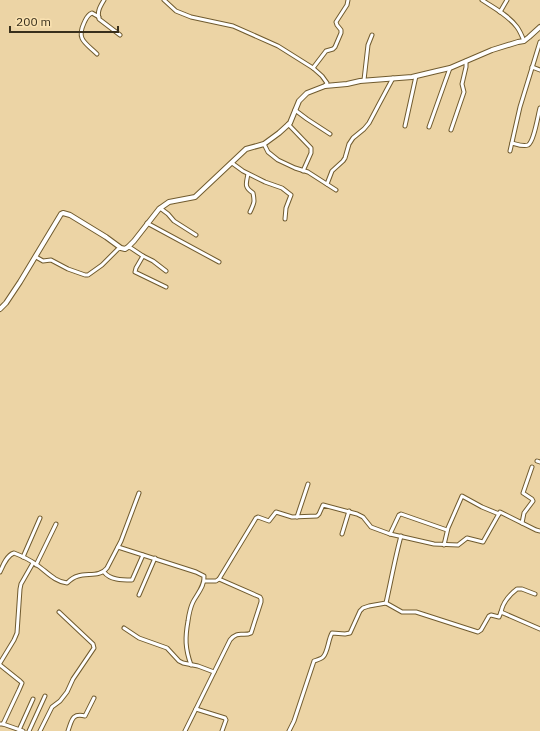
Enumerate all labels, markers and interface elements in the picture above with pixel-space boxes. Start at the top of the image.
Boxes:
scale bar [10,8,118,34]
text: 200 m [16,14,51,29]

